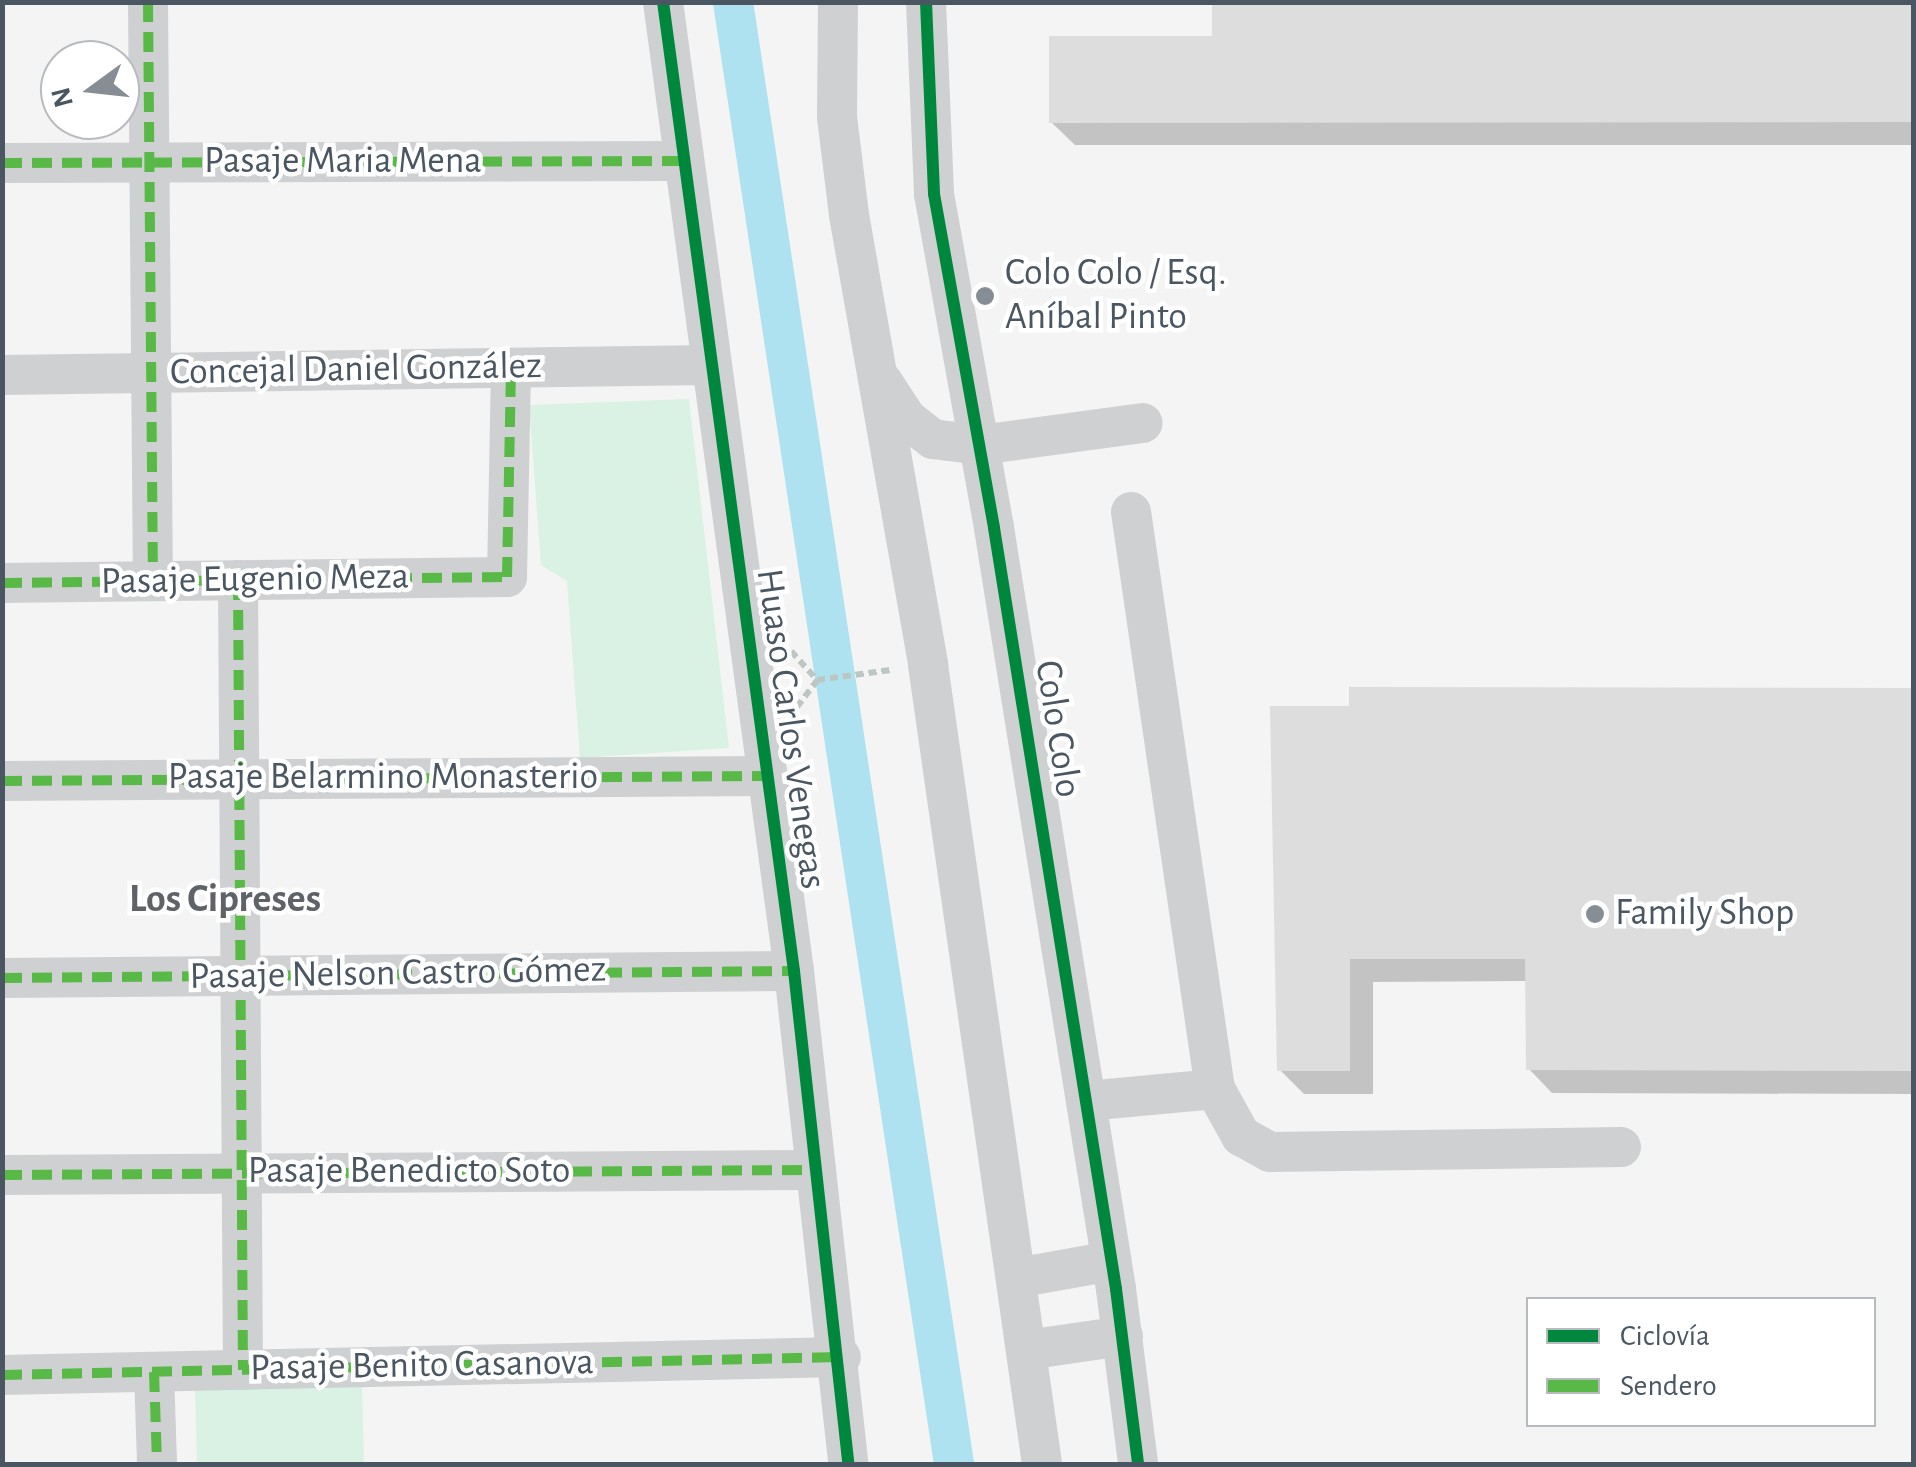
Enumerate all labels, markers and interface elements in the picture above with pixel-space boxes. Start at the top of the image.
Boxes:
north arrow [40,40,140,140]
text: N [47,84,79,110]
street label: Pasaje Maria Mena [204,139,482,185]
place label: Colo Colo / Esq. Aníbal Pinto [1005,251,1227,340]
marker: Colo Colo / Esq. Aníbal Pinto [974,285,996,307]
street label: Concejal Daniel González [170,344,542,396]
street label: Pasaje Eugenio Meza [100,555,410,605]
street label: Huaso Carlos Venegas [745,566,835,892]
street label: Colo Colo [1024,657,1090,801]
street label: Pasaje Belarmino Monasterio [168,755,598,801]
district label: Los Cipreses [129,875,321,923]
place label: Family Shop [1615,891,1794,937]
marker: Family Shop [1584,903,1606,925]
street label: Pasaje Nelson Castro Gómez [189,948,607,1000]
street label: Pasaje Benedicto Soto [248,1149,570,1195]
legend [1526,1297,1876,1427]
text: Ciclovía [1620,1321,1710,1351]
street label: Pasaje Benito Casanova [250,1340,594,1392]
text: Sendero [1620,1371,1717,1401]

